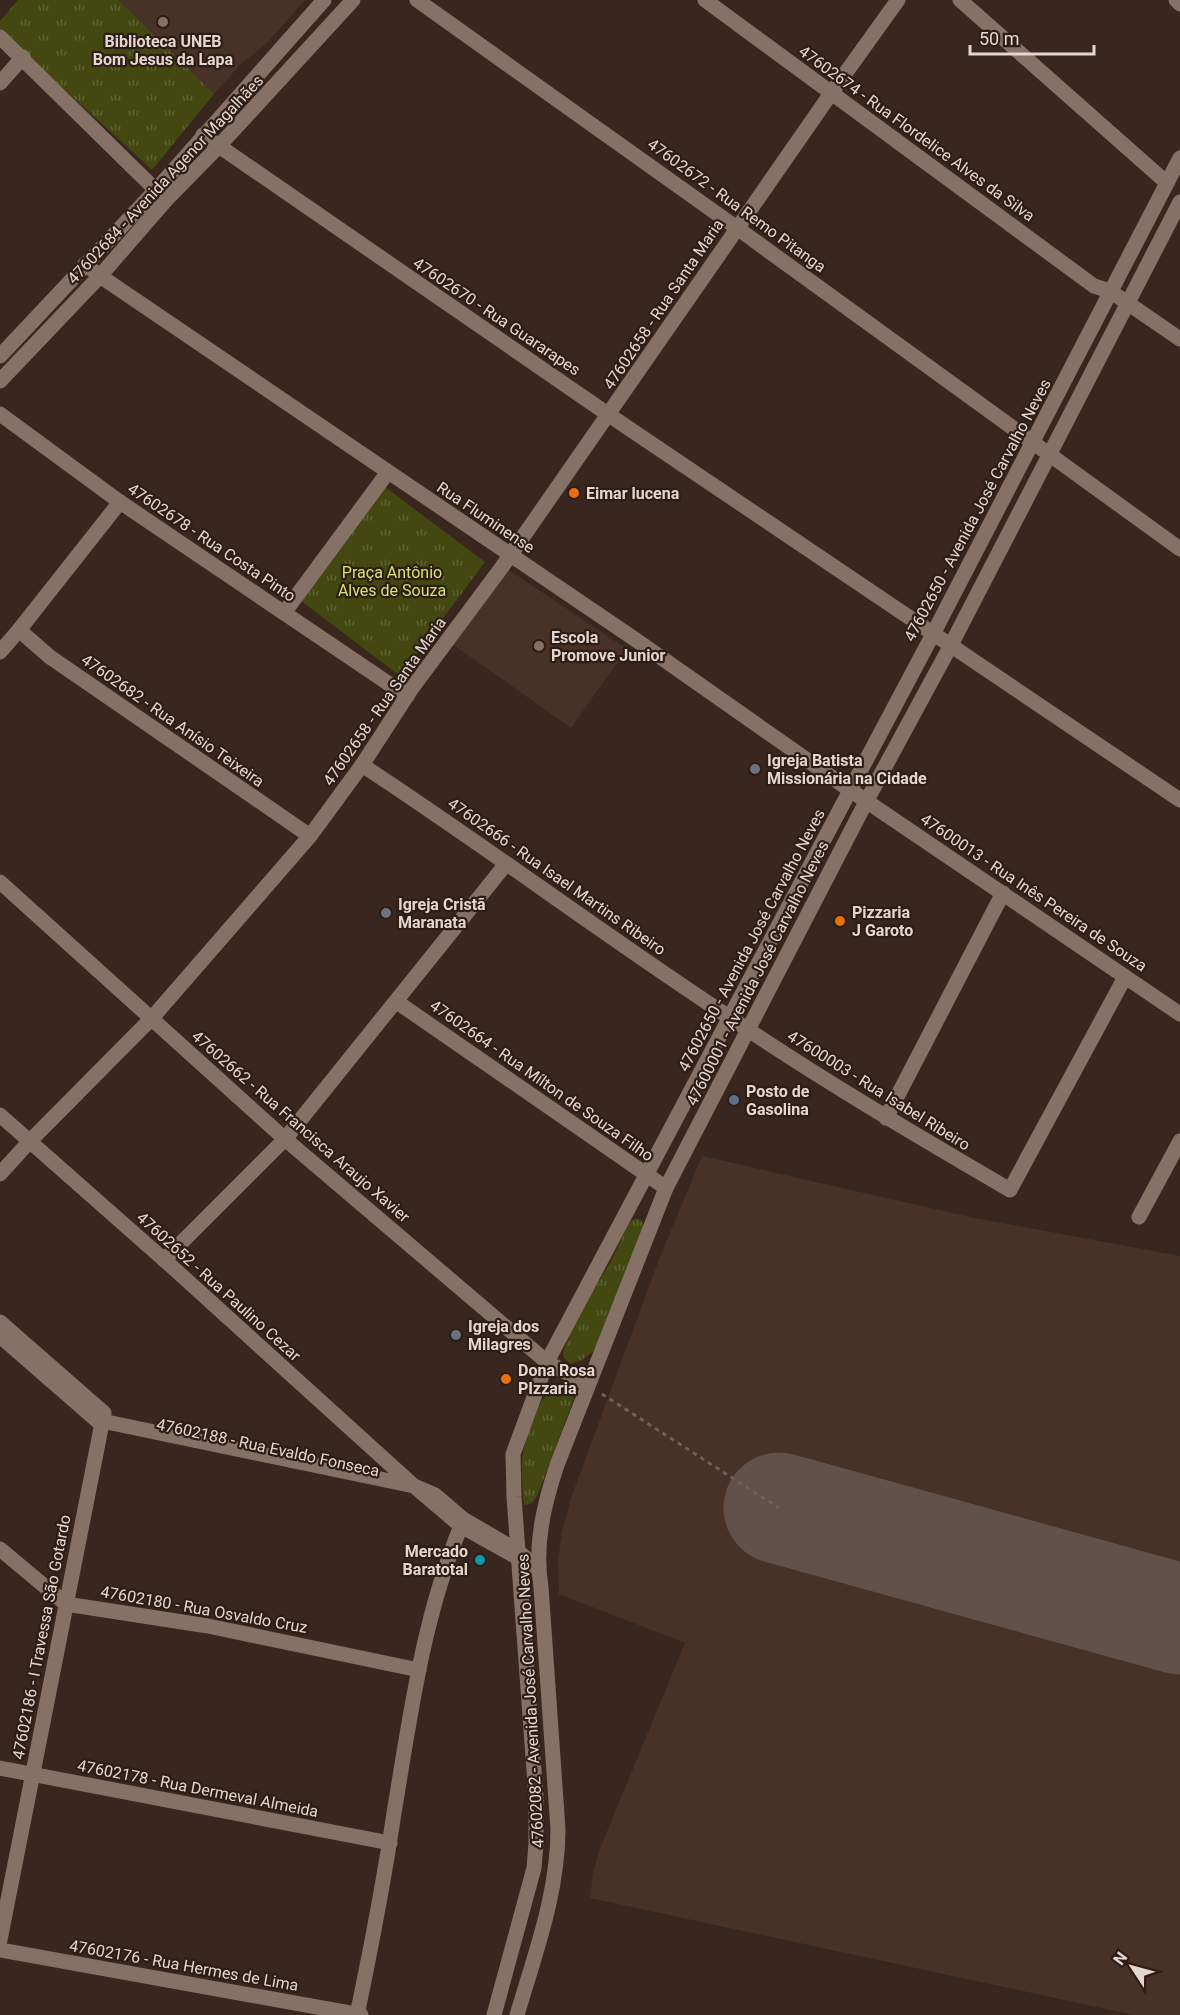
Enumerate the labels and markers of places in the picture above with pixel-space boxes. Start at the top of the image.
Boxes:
marker: Biblioteca UNEB Bom Jesus da Lapa [156,15,170,29]
place label: Biblioteca UNEB Bom Jesus da Lapa [93,32,234,69]
place label: Eimar lucena [586,484,680,503]
marker: Eimar lucena [567,486,581,500]
place label: Escola Promove Junior [551,628,665,665]
marker: Escola Promove Junior [532,639,546,653]
place label: Igreja Batista Missionária na Cidade [767,751,927,788]
marker: Igreja Batista Missionária na Cidade [748,762,762,776]
place label: Igreja Cristã Maranata [398,895,486,932]
place label: Pizzaria J Garoto [852,903,913,940]
marker: Igreja Cristã Maranata [379,906,393,920]
marker: Pizzaria J Garoto [833,914,847,928]
place label: Posto de Gasolina [746,1082,810,1119]
marker: Posto de Gasolina [727,1093,741,1107]
place label: Igreja dos Milagres [468,1317,539,1354]
marker: Igreja dos Milagres [449,1328,463,1342]
place label: Dona Rosa PIzzaria [518,1361,595,1398]
marker: Dona Rosa PIzzaria [499,1372,513,1386]
place label: Mercado Baratotal [403,1542,468,1579]
marker: Mercado Baratotal [473,1553,487,1567]

